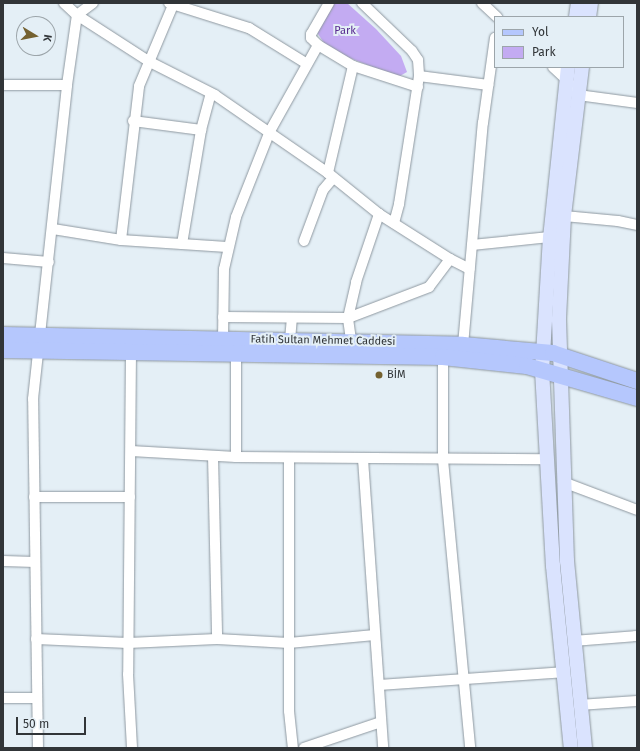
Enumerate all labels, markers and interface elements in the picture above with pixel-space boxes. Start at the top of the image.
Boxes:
north arrow [16,16,56,56]
legend [494,16,624,68]
park label: Park [334,24,356,38]
text: Yol [532,25,548,39]
text: K [40,33,54,43]
text: Park [532,45,556,59]
street label: Fatih Sultan Mehmet Caddesi [251,333,395,349]
place label: BİM [387,368,405,382]
marker: BİM [374,370,384,380]
scale bar [18,709,88,735]
text: 50 m [23,717,49,731]

